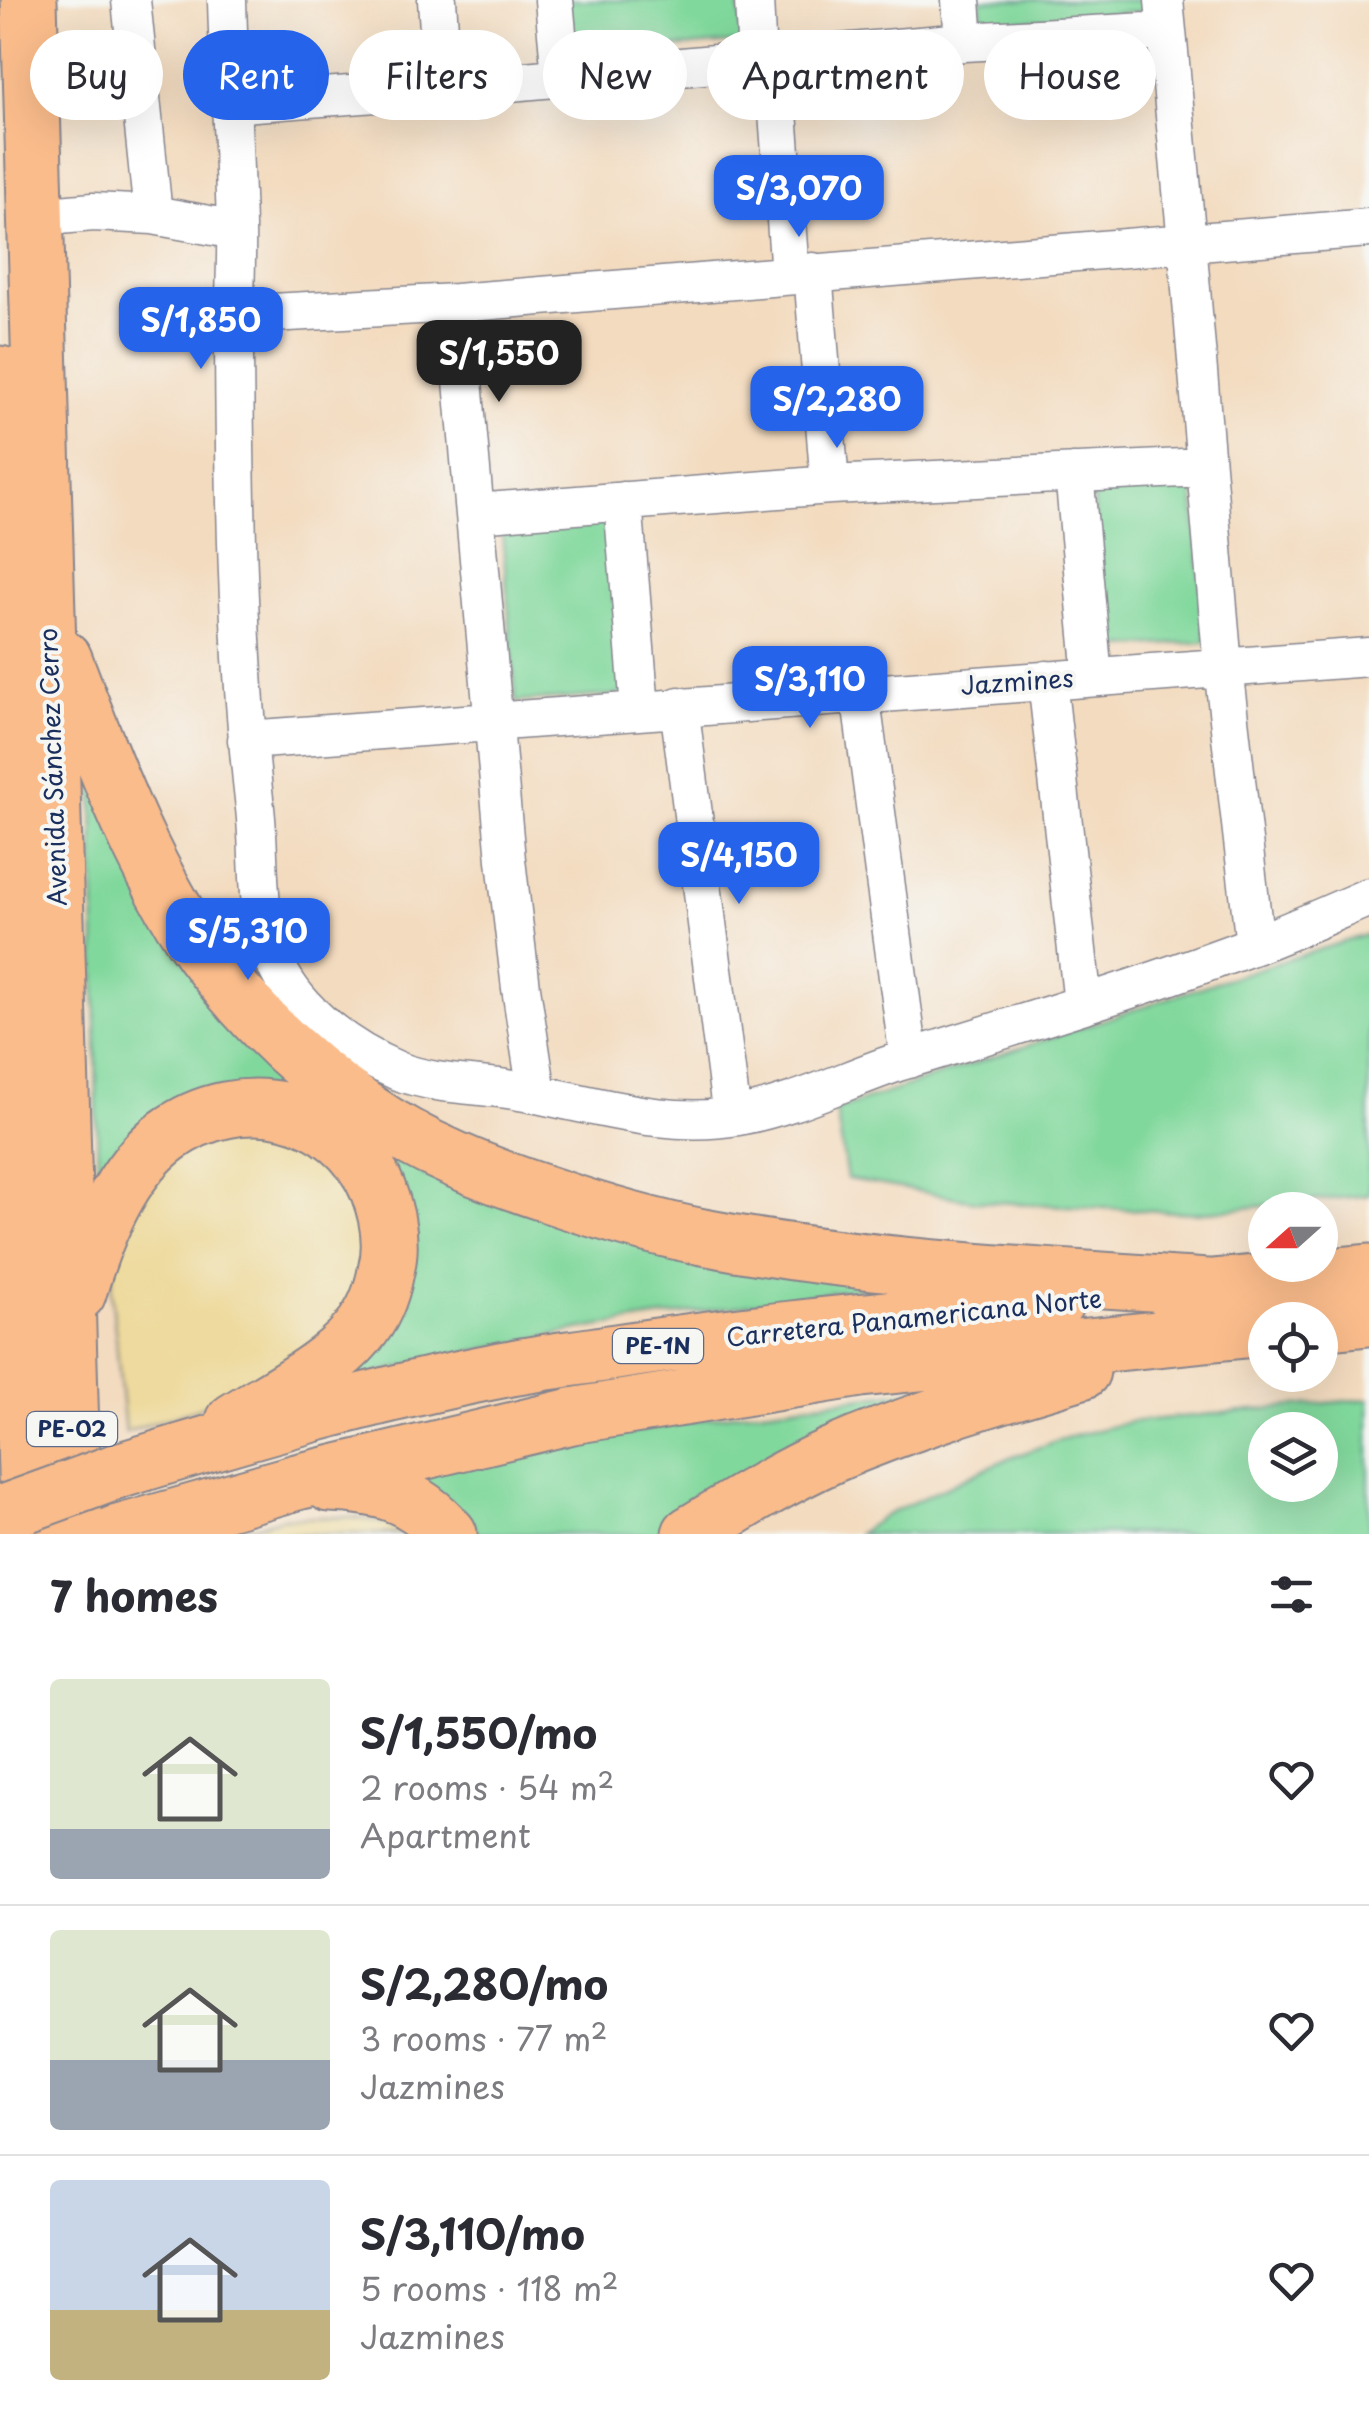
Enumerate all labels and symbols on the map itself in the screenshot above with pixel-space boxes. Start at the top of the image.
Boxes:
pin: S/3,070 [707,155,891,240]
pin: S/1,850 [109,287,293,372]
pin: S/1,550 [407,320,591,405]
pin: S/2,280 [745,366,929,451]
street label: Avenida Sánchez Cerro [28,627,76,907]
pin: S/3,110 [718,646,902,731]
street label: Jazmines [959,658,1075,704]
pin: S/4,150 [647,822,831,907]
pin: S/5,310 [156,898,340,983]
north arrow [1248,1192,1338,1282]
street label: Carretera Panamericana Norte [724,1278,1104,1356]
road number: PE-1N [613,1329,703,1363]
road number: PE-02 [27,1412,117,1446]

